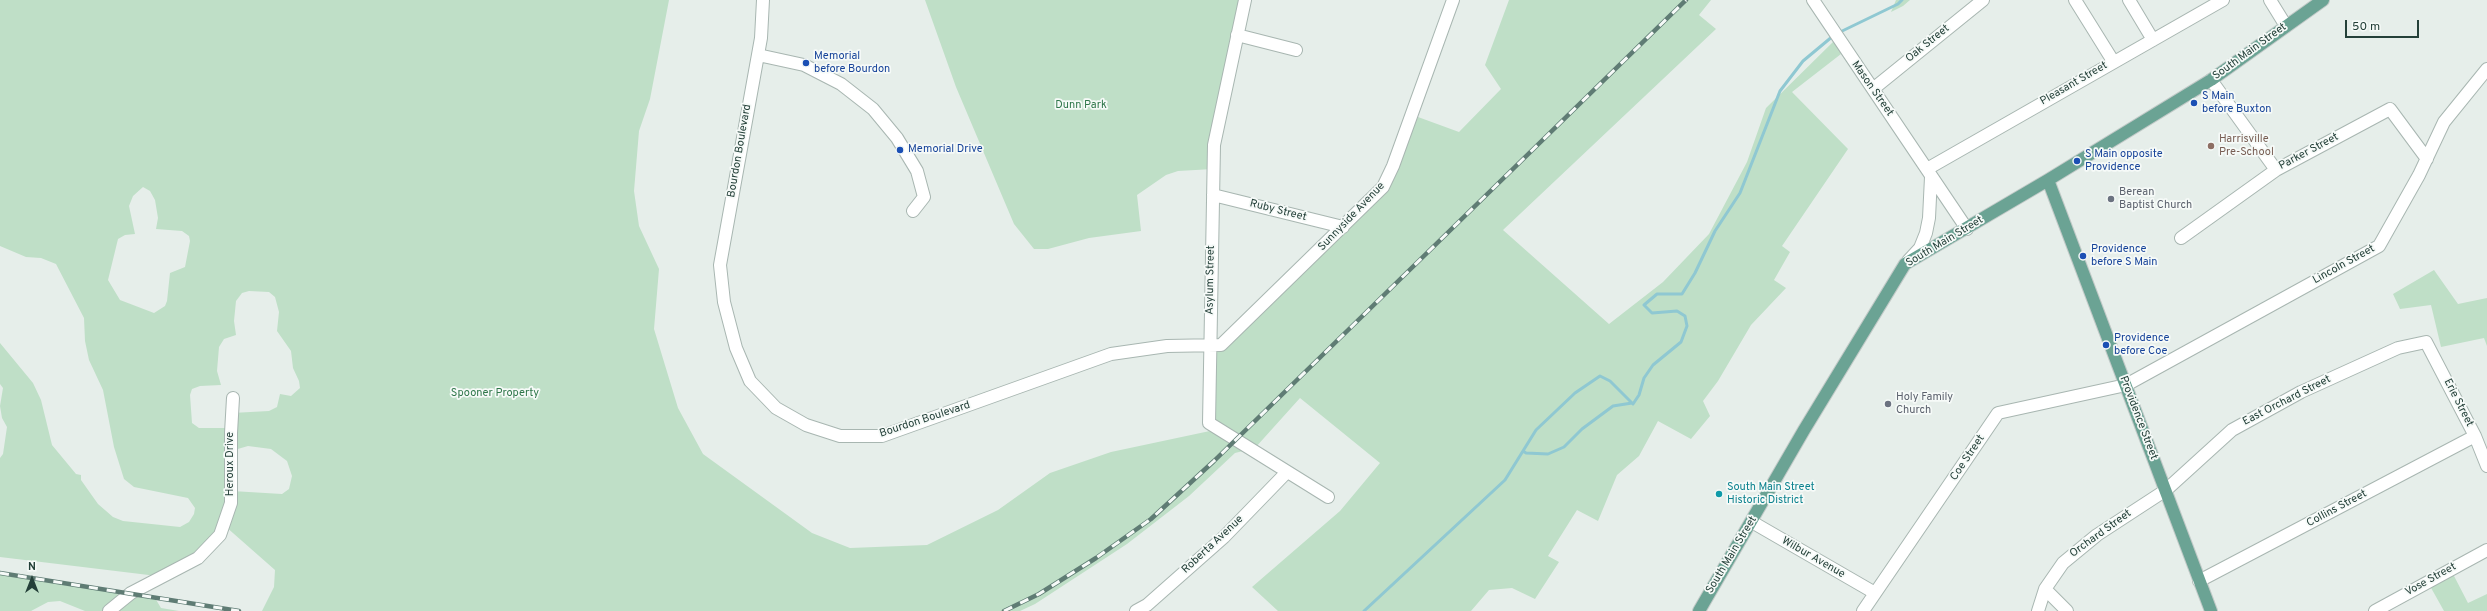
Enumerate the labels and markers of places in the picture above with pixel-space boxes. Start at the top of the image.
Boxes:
place label: Memorial before Bourdon [814,50,890,76]
marker: Memorial before Bourdon [801,58,811,68]
place label: S Main before Buxton [2202,90,2271,116]
marker: S Main before Buxton [2189,98,2199,108]
place label: Harrisville Pre-School [2219,133,2274,159]
marker: Harrisville Pre-School [2206,141,2216,151]
place label: Memorial Drive [908,143,983,157]
marker: Memorial Drive [895,145,905,155]
place label: S Main opposite Providence [2085,148,2163,174]
marker: S Main opposite Providence [2072,156,2082,166]
place label: Berean Baptist Church [2119,186,2192,212]
marker: Berean Baptist Church [2106,194,2116,204]
place label: Providence before S Main [2091,243,2157,269]
marker: Providence before S Main [2078,251,2088,261]
place label: Providence before Coe [2114,332,2170,358]
marker: Providence before Coe [2101,340,2111,350]
place label: Holy Family Church [1896,391,1953,417]
marker: Holy Family Church [1883,399,1893,409]
place label: South Main Street Historic District [1727,481,1815,507]
marker: South Main Street Historic District [1714,489,1724,499]

